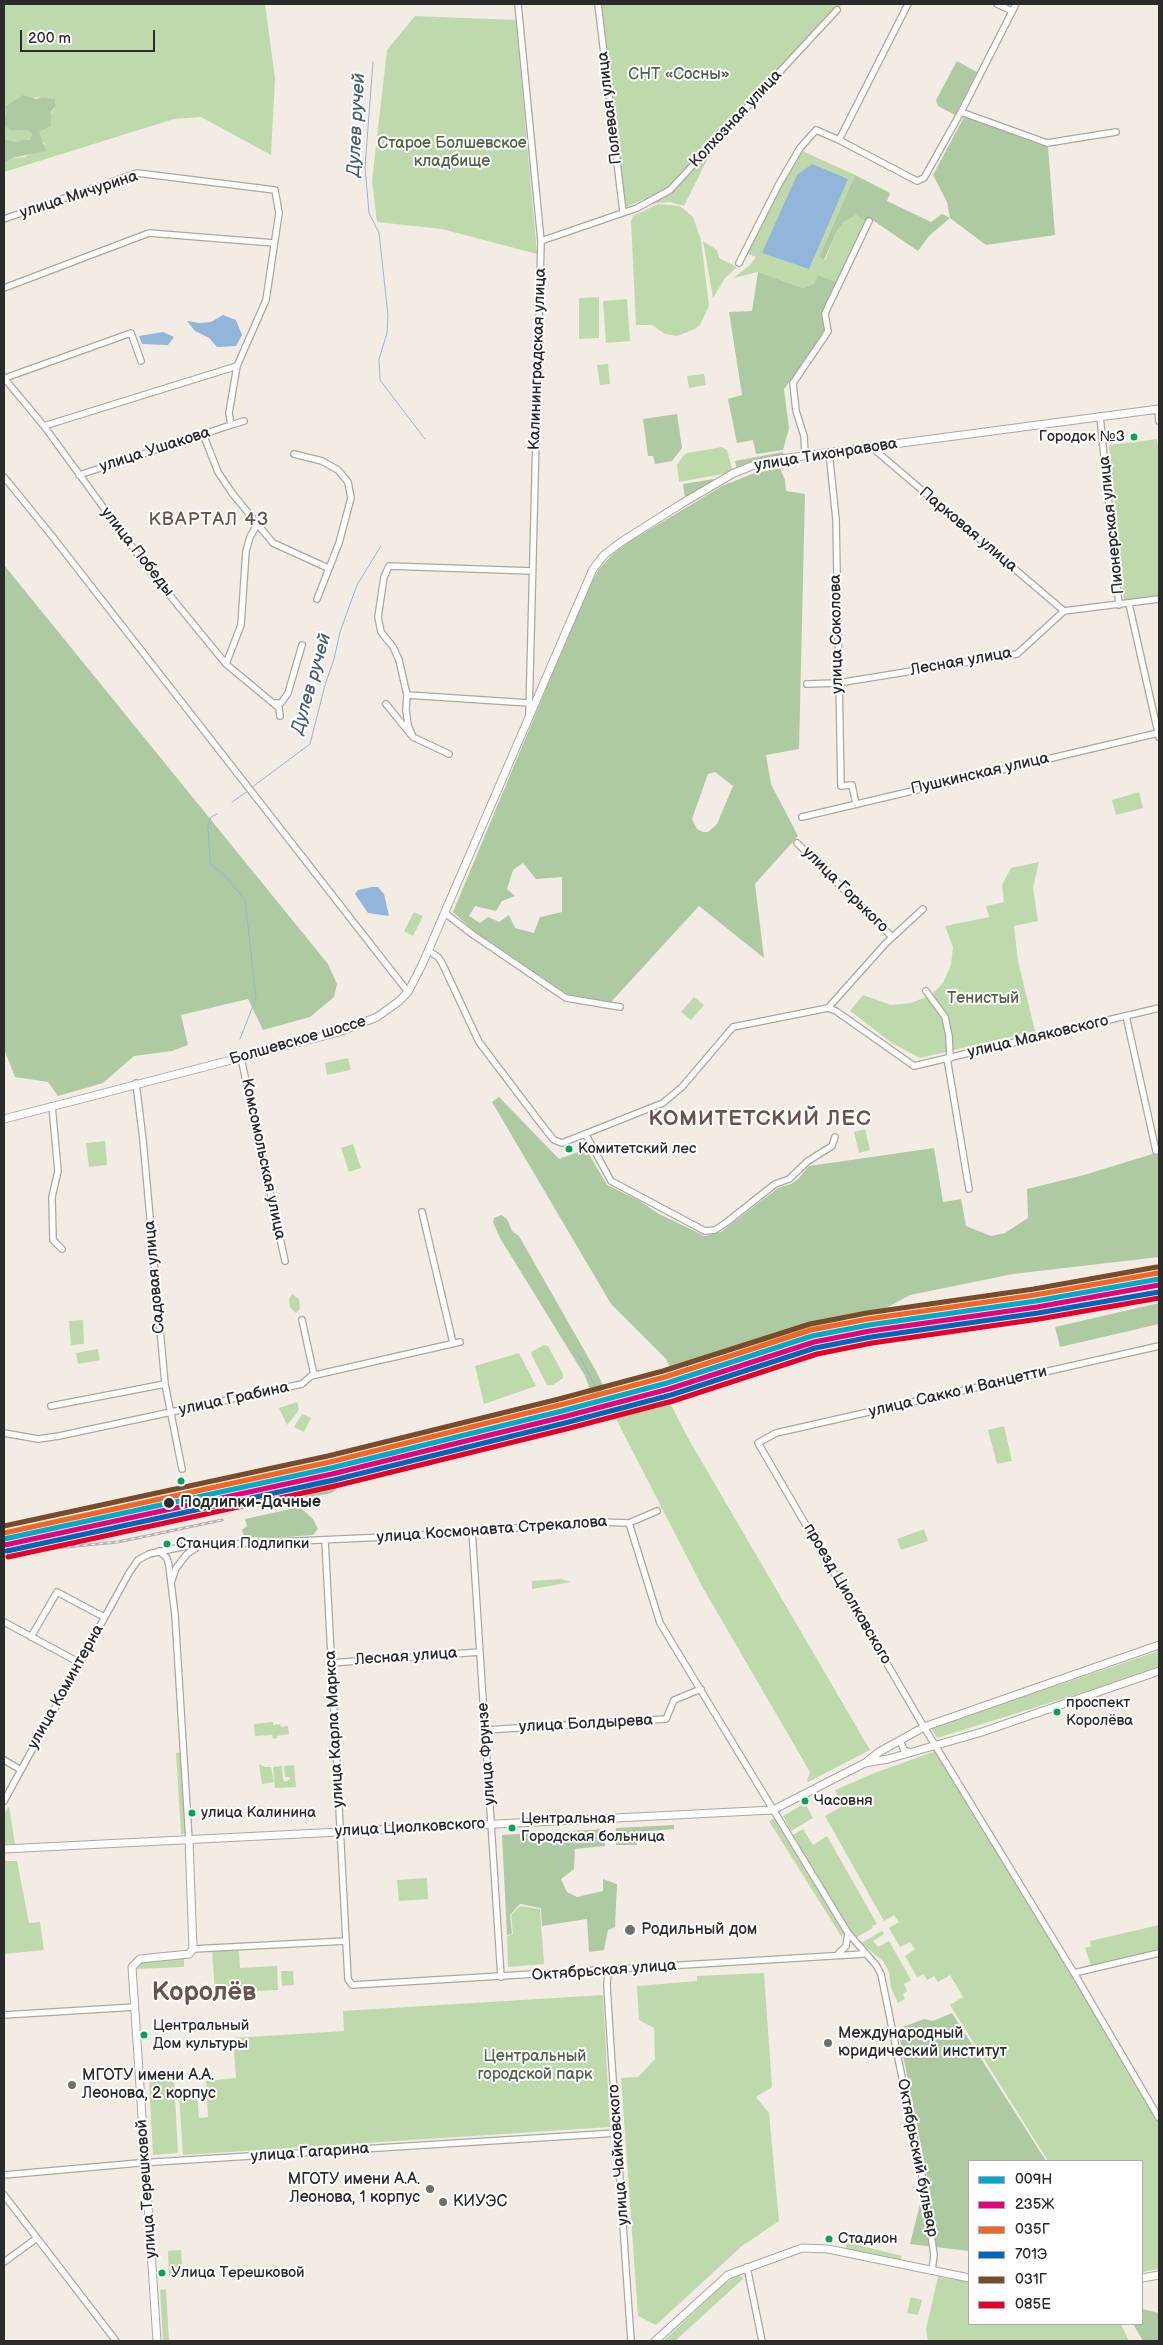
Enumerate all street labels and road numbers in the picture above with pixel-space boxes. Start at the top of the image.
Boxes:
street label: Полевая улица [594,51,626,165]
street label: Колхозная улица [686,66,786,172]
street label: улица Мичурина [18,167,140,223]
street label: Калининградская улица [525,268,551,450]
street label: улица Ушакова [97,423,213,477]
street label: улица Тихонравова [753,434,899,476]
street label: Пионерская улица [1095,455,1129,595]
street label: Парковая улица [915,483,1021,577]
street label: улица Победы [96,504,178,600]
street label: улица Соколова [826,574,848,694]
street label: Лесная улица [909,644,1013,680]
street label: Пушкинская улица [909,749,1051,799]
street label: улица Горького [798,843,892,937]
street label: улица Маяковского [966,1011,1110,1063]
street label: Болшевское шоссе [228,1012,368,1070]
street label: Комсомольская улица [237,1077,289,1241]
street label: Садовая улица [140,1220,170,1334]
street label: улица Сакко и Ванцетти [867,1362,1049,1422]
street label: улица Грабина [177,1378,291,1420]
street label: улица Космонавта Стрекалова [376,1512,608,1548]
street label: проезд Циолковского [799,1520,895,1668]
street label: улица Коминтерна [24,1621,108,1753]
street label: Лесная улица [354,1644,458,1670]
street label: улица Карла Маркса [321,1650,349,1808]
street label: улица Фрунзе [474,1702,500,1806]
street label: улица Болдырева [519,1711,653,1737]
street label: улица Циолковского [334,1814,486,1842]
street label: Октябрьская улица [531,1956,677,1986]
street label: Октябрьский бульвар [892,2077,942,2239]
street label: улица Чайковского [604,2084,634,2226]
street label: улица Терешковой [133,2119,161,2259]
street label: улица Гагарина [250,2139,370,2167]

